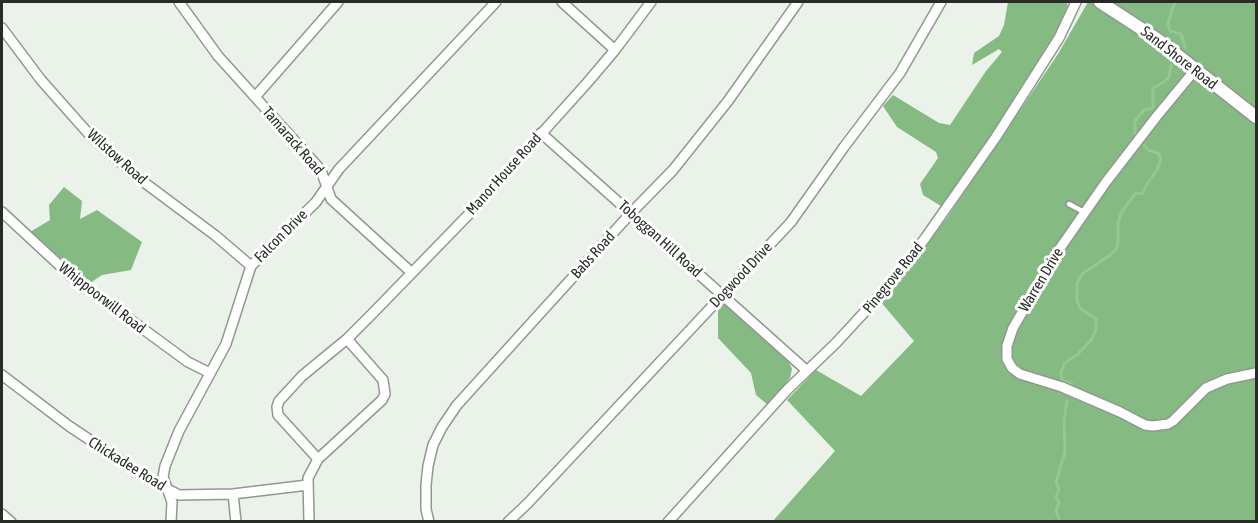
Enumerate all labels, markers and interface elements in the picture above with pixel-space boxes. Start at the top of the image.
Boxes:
street label: Sand Shore Road [1137,23,1221,93]
street label: Tamarack Road [259,103,327,179]
street label: Wilstow Road [83,125,151,189]
street label: Manor House Road [463,129,545,219]
street label: Toboggan Hill Road [614,197,706,281]
street label: Falcon Drive [251,206,311,266]
street label: Babs Road [567,228,619,282]
street label: Dogwood Drive [706,238,776,312]
street label: Pinegrove Road [859,239,927,317]
street label: Warren Drive [1015,245,1067,315]
street label: Whippoorwill Road [55,258,149,338]
street label: Chickadee Road [85,433,169,495]

